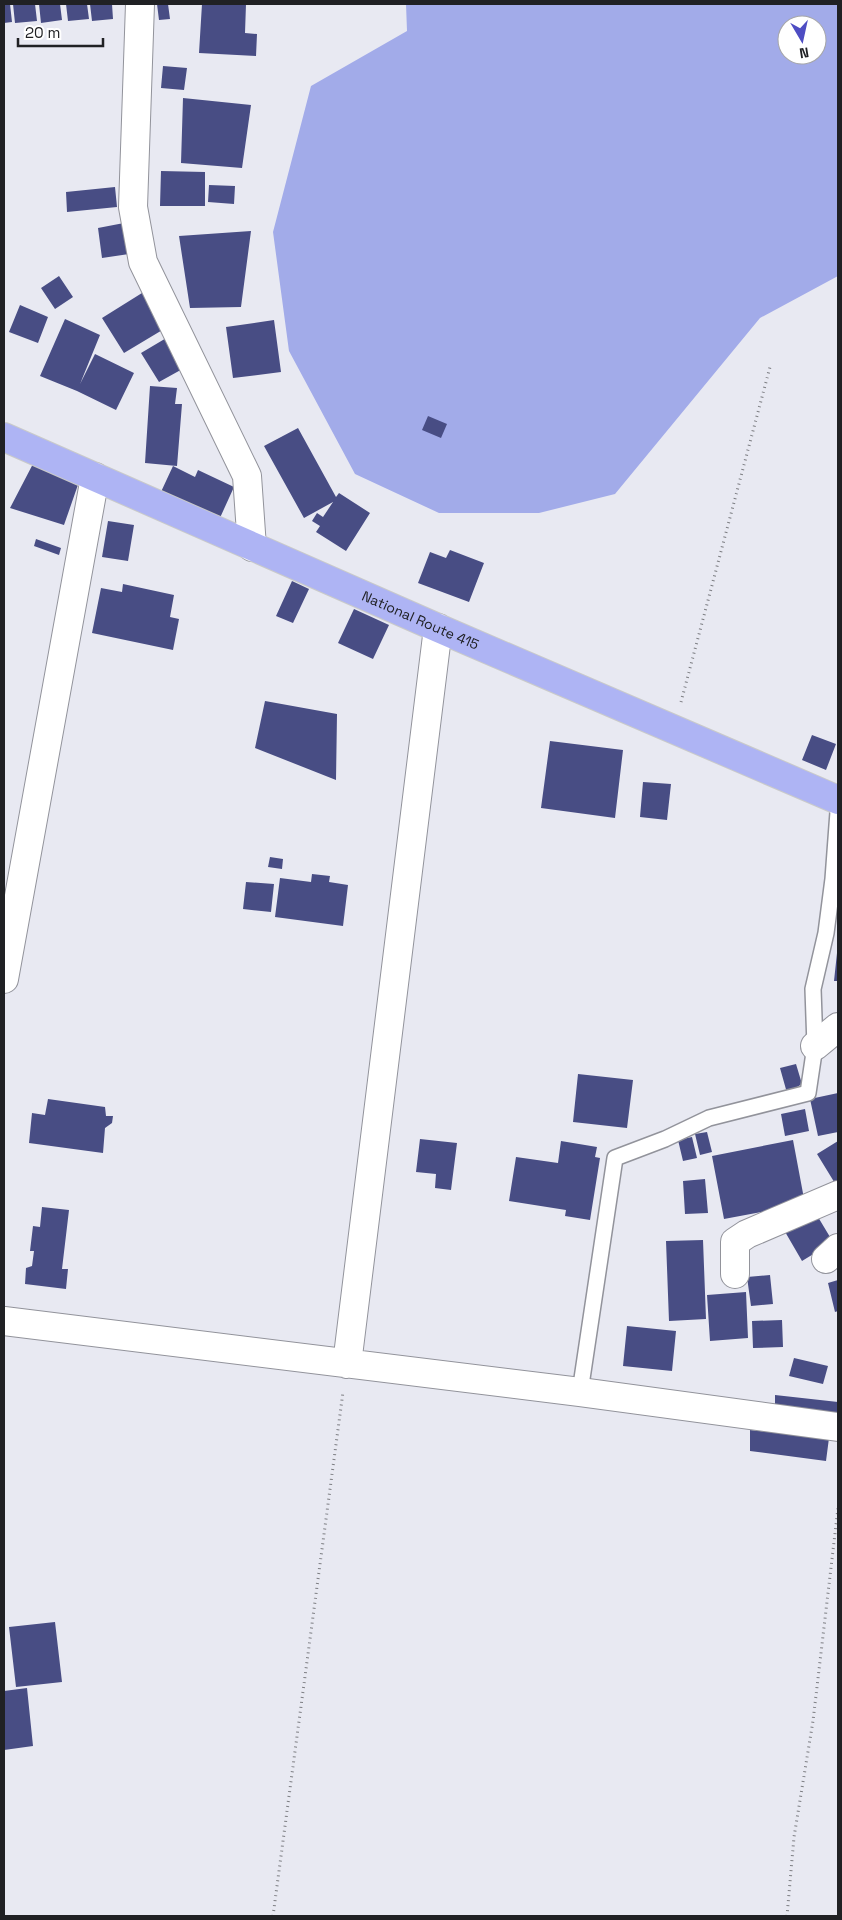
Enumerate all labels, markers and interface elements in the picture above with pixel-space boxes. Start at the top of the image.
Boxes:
scale bar [18,15,102,47]
north arrow [777,15,827,65]
text: 20 m [25,23,60,42]
text: N [798,43,810,62]
street label: National Route 415 [359,587,482,654]

